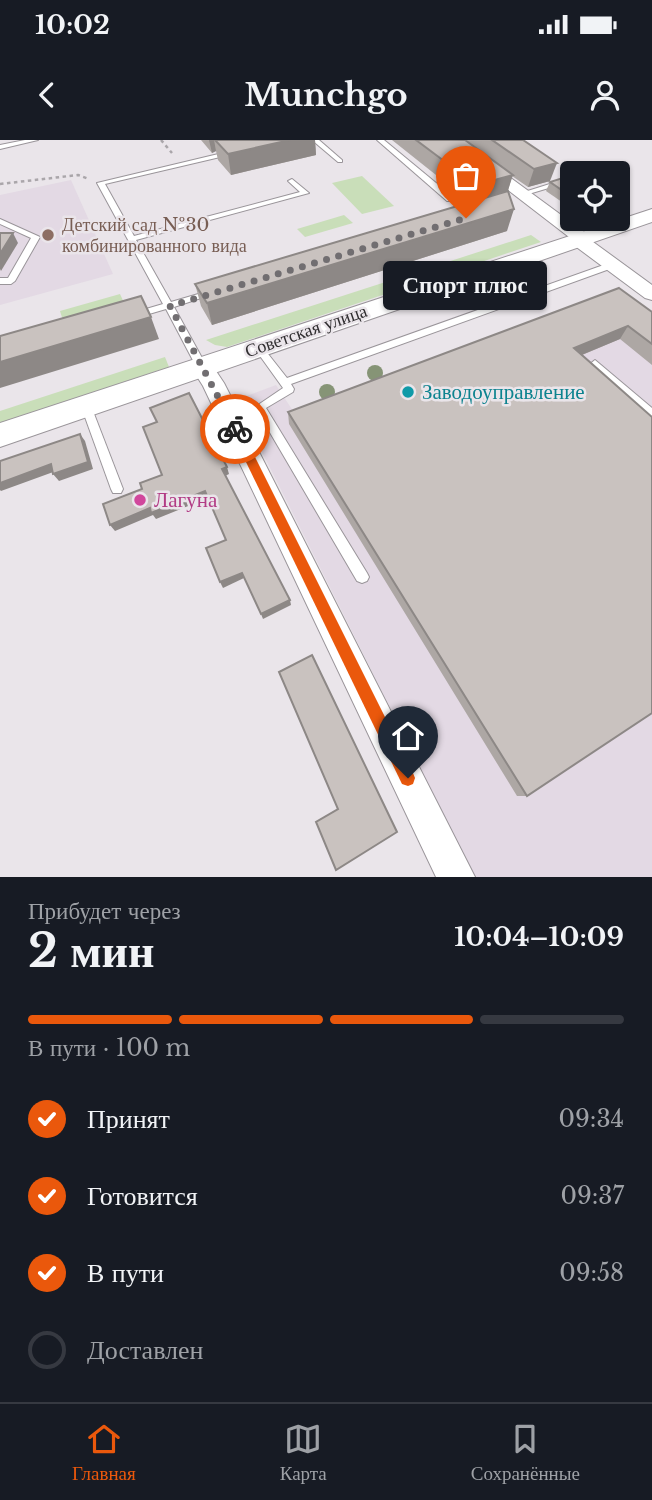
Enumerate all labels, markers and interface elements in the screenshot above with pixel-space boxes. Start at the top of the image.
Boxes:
text: 10:02 [35,9,110,41]
text: Munchgo [244,75,408,115]
icon: back [28,76,66,114]
icon: person [586,76,624,114]
pin [436,146,496,218]
icon: bag [447,157,485,195]
map controls [560,161,630,231]
button: locate [560,161,630,231]
place label: Детский сад №30 комбинированного вида [62,214,247,257]
marker: Детский сад №30 комбинированного вида [40,227,56,243]
callout: Спорт плюс [384,260,548,309]
text: Спорт плюс [402,271,528,299]
street label: Советская улица [242,300,370,362]
place label: Заводоуправление [422,379,585,405]
marker: Заводоуправление [400,384,416,400]
courier [200,394,270,464]
icon: bike [216,410,254,448]
place label: Лагуна [154,487,218,513]
marker: Лагуна [132,492,148,508]
pin [378,706,438,778]
icon: home [389,717,427,755]
text: Прибудет через [28,897,181,925]
text: 10:04–10:09 [454,921,624,953]
text: 2 мин [28,922,155,979]
text: В пути · 100 m [28,1034,190,1062]
icon: check [28,1100,66,1138]
text: Принят [87,1103,170,1135]
text: 09:34 [559,1105,624,1133]
icon: check [28,1177,66,1215]
text: Готовится [87,1180,198,1212]
text: 09:37 [561,1182,624,1210]
icon: check [28,1254,66,1292]
text: В пути [87,1257,164,1289]
text: 09:58 [559,1259,624,1287]
text: Доставлен [87,1334,204,1366]
tab: Главная [72,1420,136,1485]
tab: Карта [280,1420,327,1485]
tab: Сохранённые [471,1420,580,1485]

